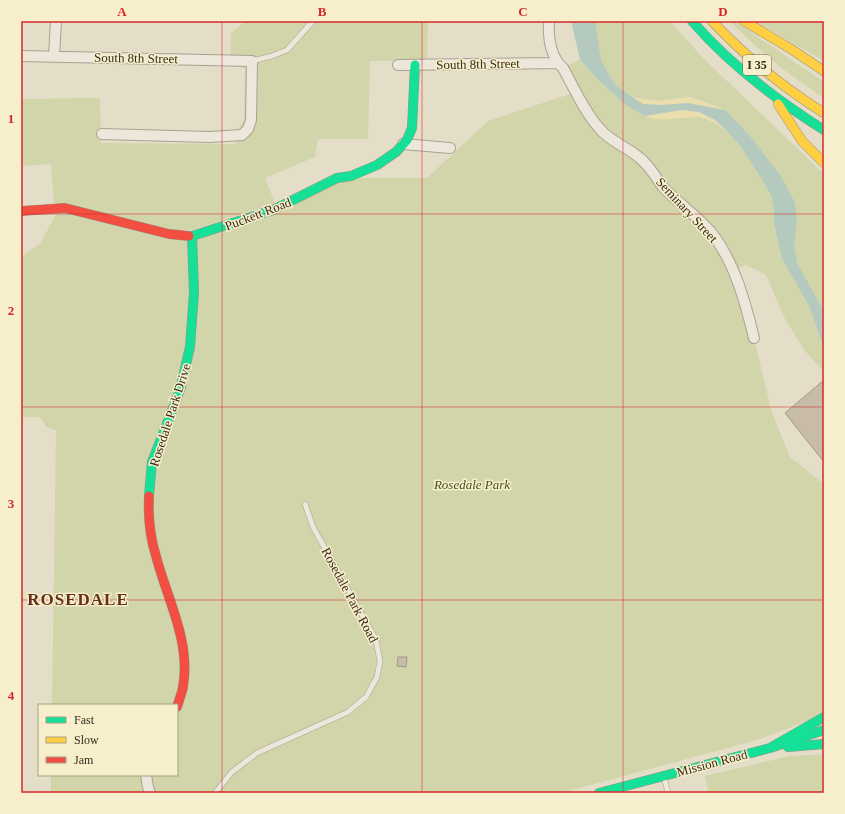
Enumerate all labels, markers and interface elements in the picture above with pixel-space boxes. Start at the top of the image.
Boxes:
text: A [117,4,127,19]
text: B [318,4,327,19]
text: C [518,4,528,19]
text: D [718,4,728,19]
street label: South 8th Street [94,50,178,66]
road number: I 35 [743,55,771,75]
street label: South 8th Street [436,56,520,72]
text: 1 [8,111,14,126]
street label: Seminary Street [653,174,721,246]
street label: Puckett Road [223,194,294,233]
text: 2 [8,303,14,318]
street label: Rosedale Park Drive [146,361,194,468]
park label: Rosedale Park [433,477,510,492]
text: 3 [8,496,15,511]
street label: Rosedale Park Road [319,545,382,646]
district label: ROSEDALE [27,590,129,609]
text: 4 [8,688,15,703]
legend [38,704,178,776]
text: Fast [74,713,95,727]
text: Slow [74,733,99,747]
street label: Mission Road [675,746,749,780]
text: Jam [74,753,94,767]

